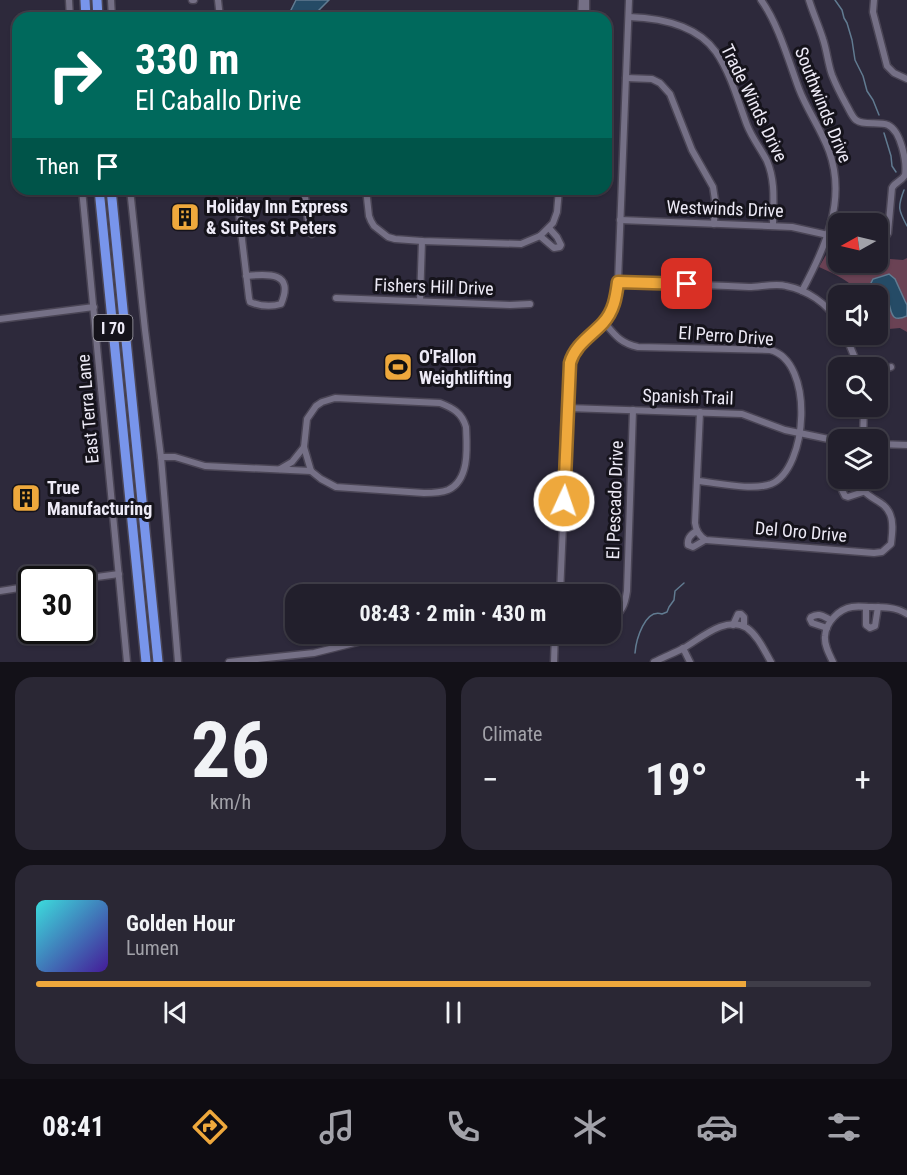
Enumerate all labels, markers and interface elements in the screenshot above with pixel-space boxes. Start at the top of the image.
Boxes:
text: 330 m [135,35,240,84]
icon: right [36,36,114,114]
street label: Trade Winds Drive [717,41,792,165]
street label: Southwinds Drive [791,44,856,166]
text: El Caballo Drive [135,85,301,117]
icon: arrive [91,150,124,183]
text: Then [36,154,79,179]
place label: Holiday Inn Express & Suites St Peters [206,196,348,238]
street label: Westwinds Drive [666,196,784,221]
building icon: Holiday Inn Express & Suites St Peters [169,201,201,233]
north arrow [828,213,888,273]
map controls [828,213,888,489]
pin [661,258,712,309]
icon: arrive [670,267,703,300]
street label: Fishers Hill Drive [374,274,494,299]
button: sound [828,285,888,345]
road number: I 70 [94,315,132,341]
street label: El Perro Drive [678,322,774,349]
place label: O'Fallon Weightlifting [419,346,512,388]
sports icon: O'Fallon Weightlifting [382,351,414,383]
street label: East Terra Lane [72,354,103,465]
button: search [828,357,888,417]
street label: Spanish Trail [642,384,734,409]
button: layers [828,429,888,489]
street label: El Pescado Drive [602,440,627,560]
position arrow [532,469,596,533]
place label: True Manufacturing [47,477,152,519]
building icon: True Manufacturing [10,482,42,514]
street label: Del Oro Drive [754,517,848,546]
speed limit sign: 30 [18,566,96,644]
text: 08:43 · 2 min · 430 m [360,601,546,626]
text: 26 [191,705,270,796]
text: Climate [482,722,542,746]
text: 19° [645,753,708,806]
text: − [482,760,499,799]
text: + [855,760,871,799]
text: km/h [210,790,251,814]
text: Golden Hour [126,911,235,936]
text: Lumen [126,936,179,960]
icon: previous [159,996,192,1029]
icon: pause [437,996,470,1029]
icon: next [715,996,748,1029]
icon: directions [189,1106,231,1148]
icon: music [316,1106,358,1148]
icon: phone [442,1106,484,1148]
icon: climate [569,1106,611,1148]
icon: car [696,1106,738,1148]
icon: filters [823,1106,865,1148]
text: 08:41 [42,1111,104,1143]

